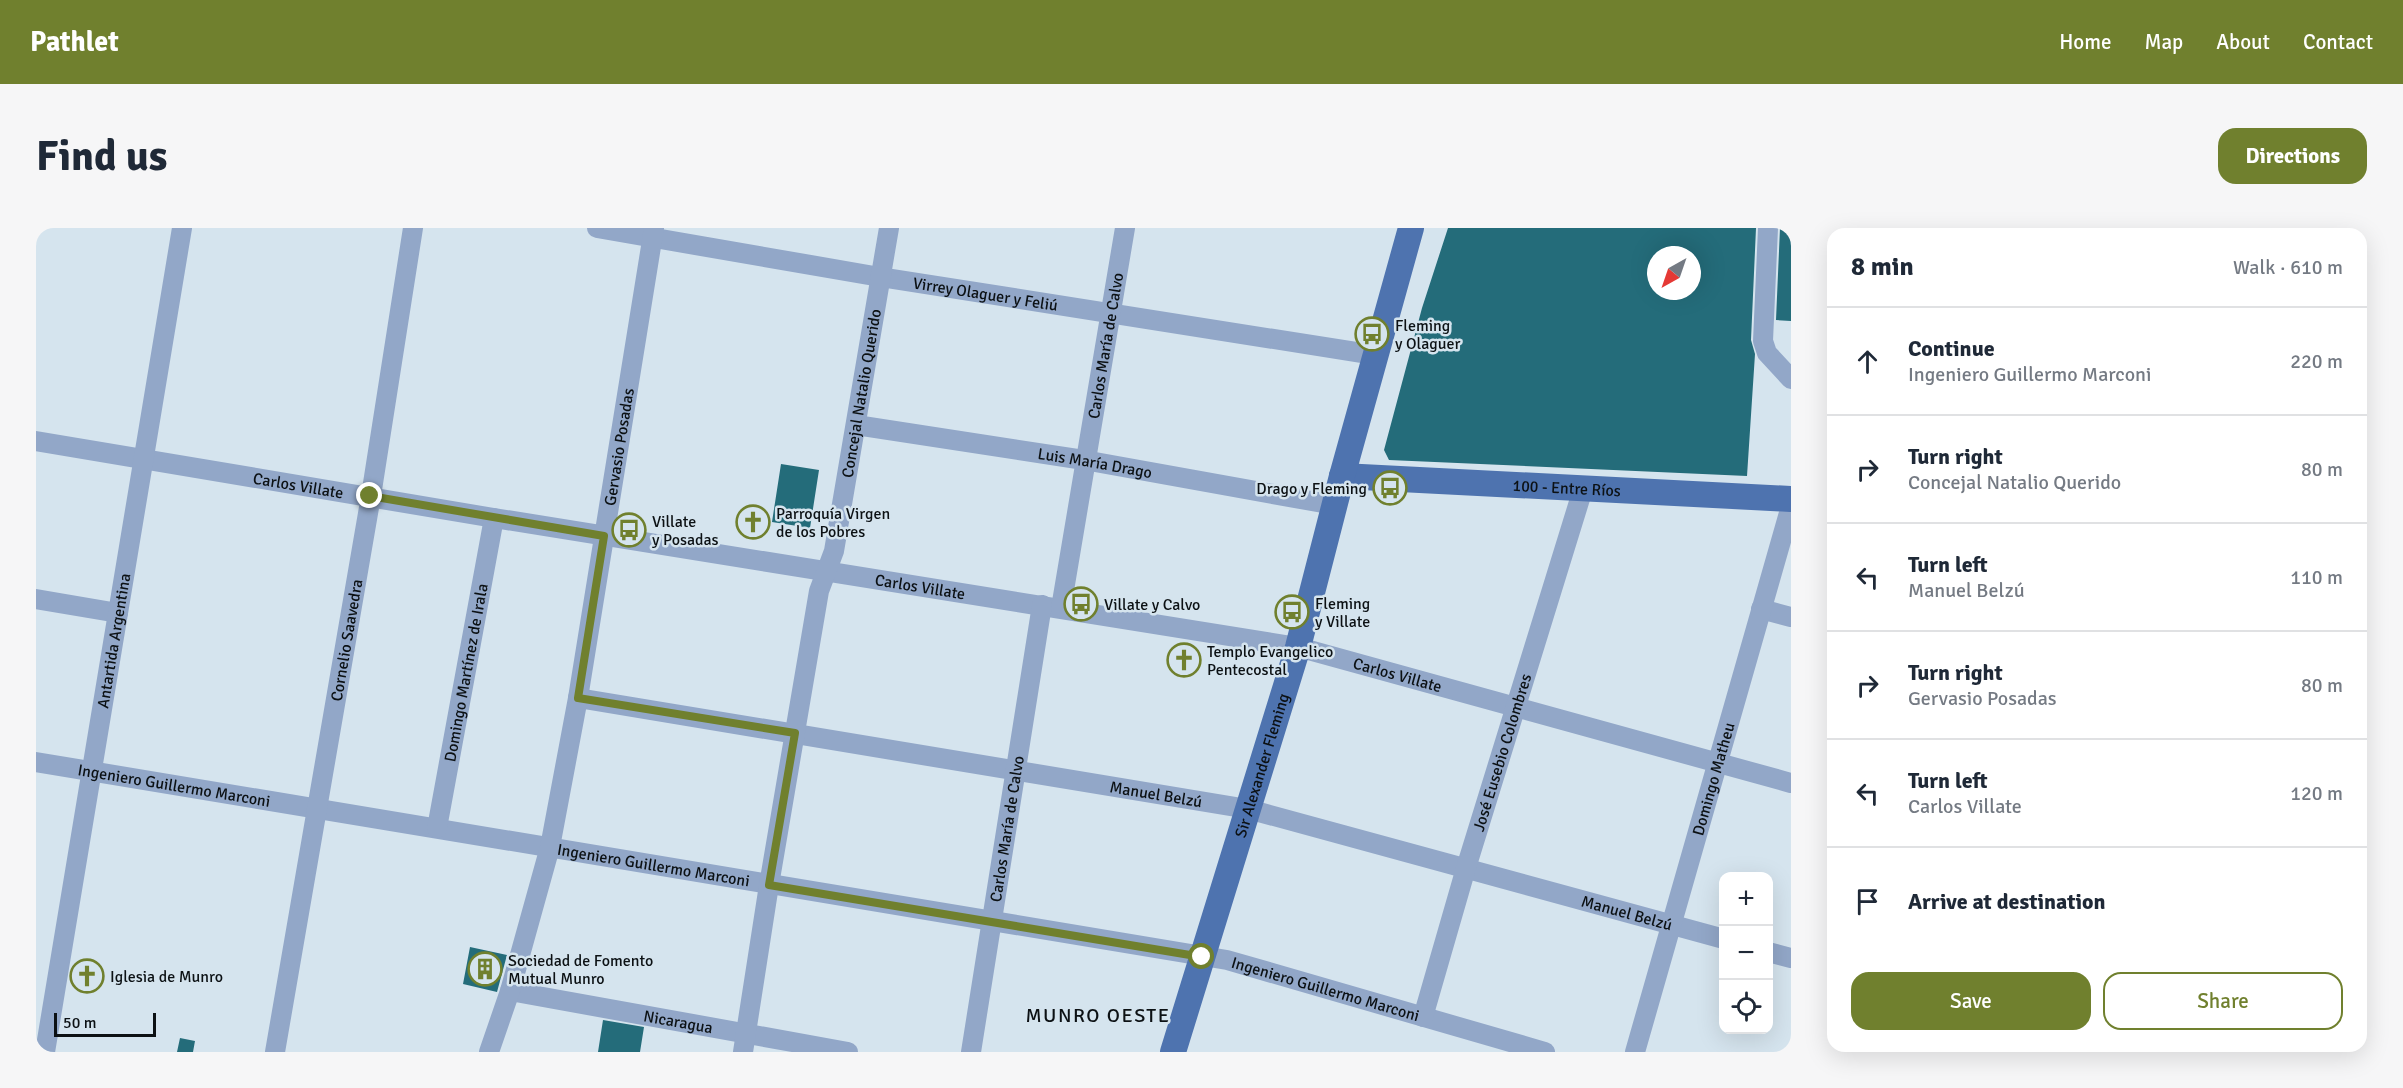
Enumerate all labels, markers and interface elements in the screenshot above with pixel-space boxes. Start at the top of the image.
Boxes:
text: Pathlet [30,25,119,59]
text: Home [2059,29,2112,55]
text: Map [2145,29,2183,55]
text: About [2216,29,2270,55]
text: Contact [2303,29,2373,55]
button: Directions [2218,128,2367,184]
text: Find us [36,131,167,182]
north arrow [1647,246,1701,300]
text: 8 min [1851,251,1914,283]
text: Walk · 610 m [2233,255,2343,280]
street label: Carlos María de Calvo [1084,271,1128,420]
street label: Virrey Olaguer y Feliú [911,273,1059,316]
street label: Concejal Natalio Querido [838,308,886,479]
bus stop icon: Fleming y Olaguer [1354,316,1390,352]
place label: Fleming y Olaguer [1395,316,1460,354]
text: Continue [1908,335,1995,362]
icon: ahead [1851,345,1884,378]
text: 220 m [2290,349,2343,374]
text: Ingeniero Guillermo Marconi [1908,362,2151,387]
street label: Gervasio Posadas [600,387,639,507]
text: Turn right [1908,443,2003,470]
street label: Luis María Drago [1036,444,1154,483]
icon: right [1851,453,1884,486]
text: 80 m [2301,457,2343,482]
street label: Carlos Villate [252,469,345,504]
bus stop icon: Drago y Fleming [1372,470,1408,506]
text: Concejal Natalio Querido [1908,470,2121,495]
street label: 100 - Entre Ríos [1512,476,1621,501]
place label: Drago y Fleming [1256,479,1367,499]
route end [356,482,382,508]
church icon: Parroquía Virgen de los Pobres [735,504,771,540]
place label: Parroquía Virgen de los Pobres [776,504,890,542]
bus stop icon: Villate y Posadas [611,512,647,548]
place label: Villate y Posadas [652,512,719,550]
text: Turn left [1908,551,1988,578]
icon: left [1851,561,1884,594]
text: 110 m [2290,565,2343,590]
street label: Carlos Villate [873,570,967,604]
street label: Antartida Argentina [93,572,135,710]
street label: Cornelio Saavedra [327,578,367,703]
text: Manuel Belzú [1908,578,2025,603]
street label: Domingo Martínez de Irala [440,582,493,764]
bus stop icon: Villate y Calvo [1063,586,1099,622]
bus stop icon: Fleming y Villate [1274,594,1310,630]
place label: Fleming y Villate [1315,594,1370,632]
place label: Villate y Calvo [1104,595,1200,615]
church icon: Templo Evangelico Pentecostal [1166,642,1202,678]
place label: Templo Evangelico Pentecostal [1207,642,1333,680]
street label: Carlos Villate [1351,654,1444,697]
text: Turn right [1908,659,2003,686]
icon: right [1851,669,1884,702]
street label: José Eusebio Colombres [1469,671,1536,834]
text: 80 m [2301,673,2343,698]
text: Gervasio Posadas [1908,686,2057,711]
street label: Sir Alexander Fleming [1231,691,1294,840]
street label: Domingo Matheu [1688,720,1740,838]
street label: Carlos María de Calvo [986,754,1029,904]
street label: Ingeniero Guillermo Marconi [76,760,272,812]
text: Turn left [1908,767,1988,794]
street label: Manuel Belzú [1108,777,1204,812]
icon: left [1851,777,1884,810]
text: 120 m [2290,781,2343,806]
text: Carlos Villate [1908,794,2022,819]
street label: Ingeniero Guillermo Marconi [556,840,751,891]
map controls [1719,872,1773,1034]
button: + [1719,872,1773,926]
icon: arrive [1851,885,1884,918]
text: Arrive at destination [1908,888,2105,915]
street label: Manuel Belzú [1579,892,1674,935]
button: − [1719,926,1773,980]
route start [1188,943,1214,969]
building icon: Sociedad de Fomento Mutual Munro [467,951,503,987]
place label: Sociedad de Fomento Mutual Munro [508,951,653,989]
street label: Ingeniero Guillermo Marconi [1229,953,1422,1026]
church icon: Iglesia de Munro [69,958,105,994]
place label: Iglesia de Munro [110,967,223,987]
button: Save [1851,972,2091,1030]
button: Share [2103,972,2343,1030]
button: locate [1719,980,1773,1034]
district label: MUNRO OESTE [1025,1003,1171,1028]
street label: Nicaragua [642,1006,714,1038]
scale bar [54,1010,156,1038]
text: 50 m [63,1013,97,1033]

